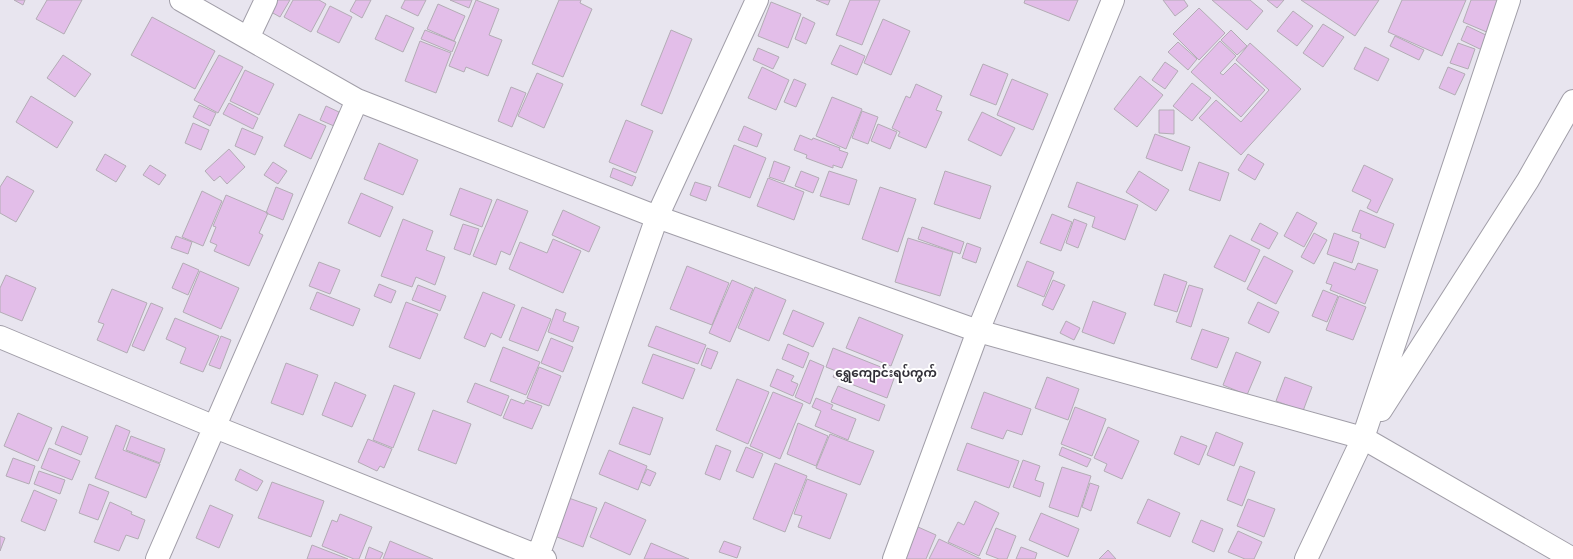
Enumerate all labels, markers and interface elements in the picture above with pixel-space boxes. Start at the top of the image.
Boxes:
district label: ရွှေကျောင်းရပ်ကွက် [835,363,937,384]

